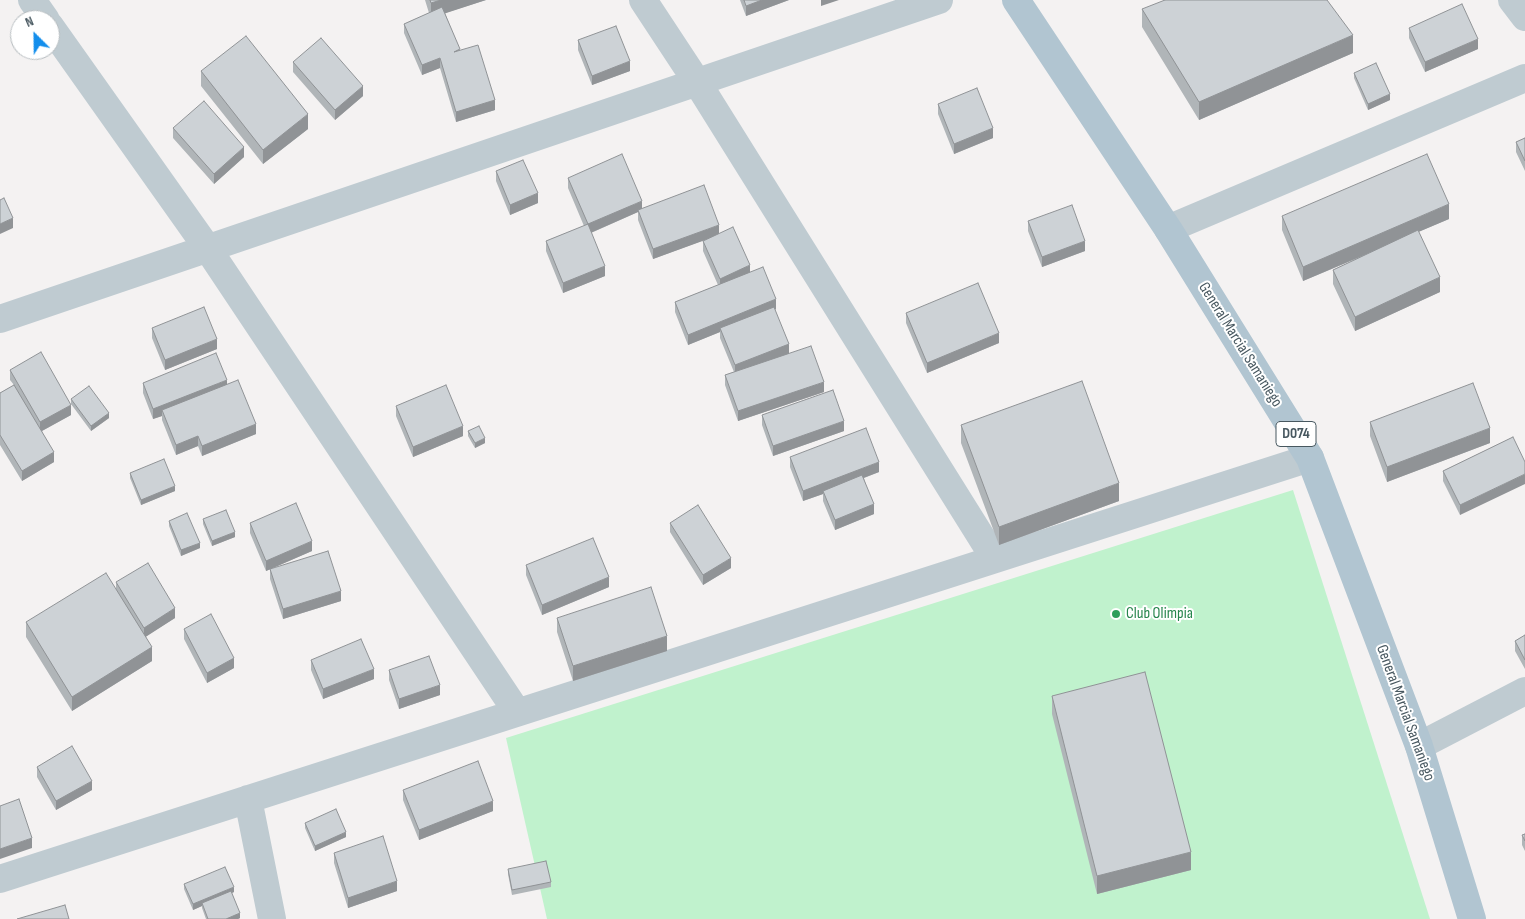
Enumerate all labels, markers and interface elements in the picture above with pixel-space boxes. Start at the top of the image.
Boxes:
north arrow [10,10,60,60]
text: N [23,12,36,31]
street label: General Marcial Samaniego [1194,279,1286,411]
road number: D074 [1276,422,1316,446]
place label: Club Olimpia [1126,604,1193,624]
marker: Club Olimpia [1110,608,1122,620]
street label: General Marcial Samaniego [1371,642,1439,784]

